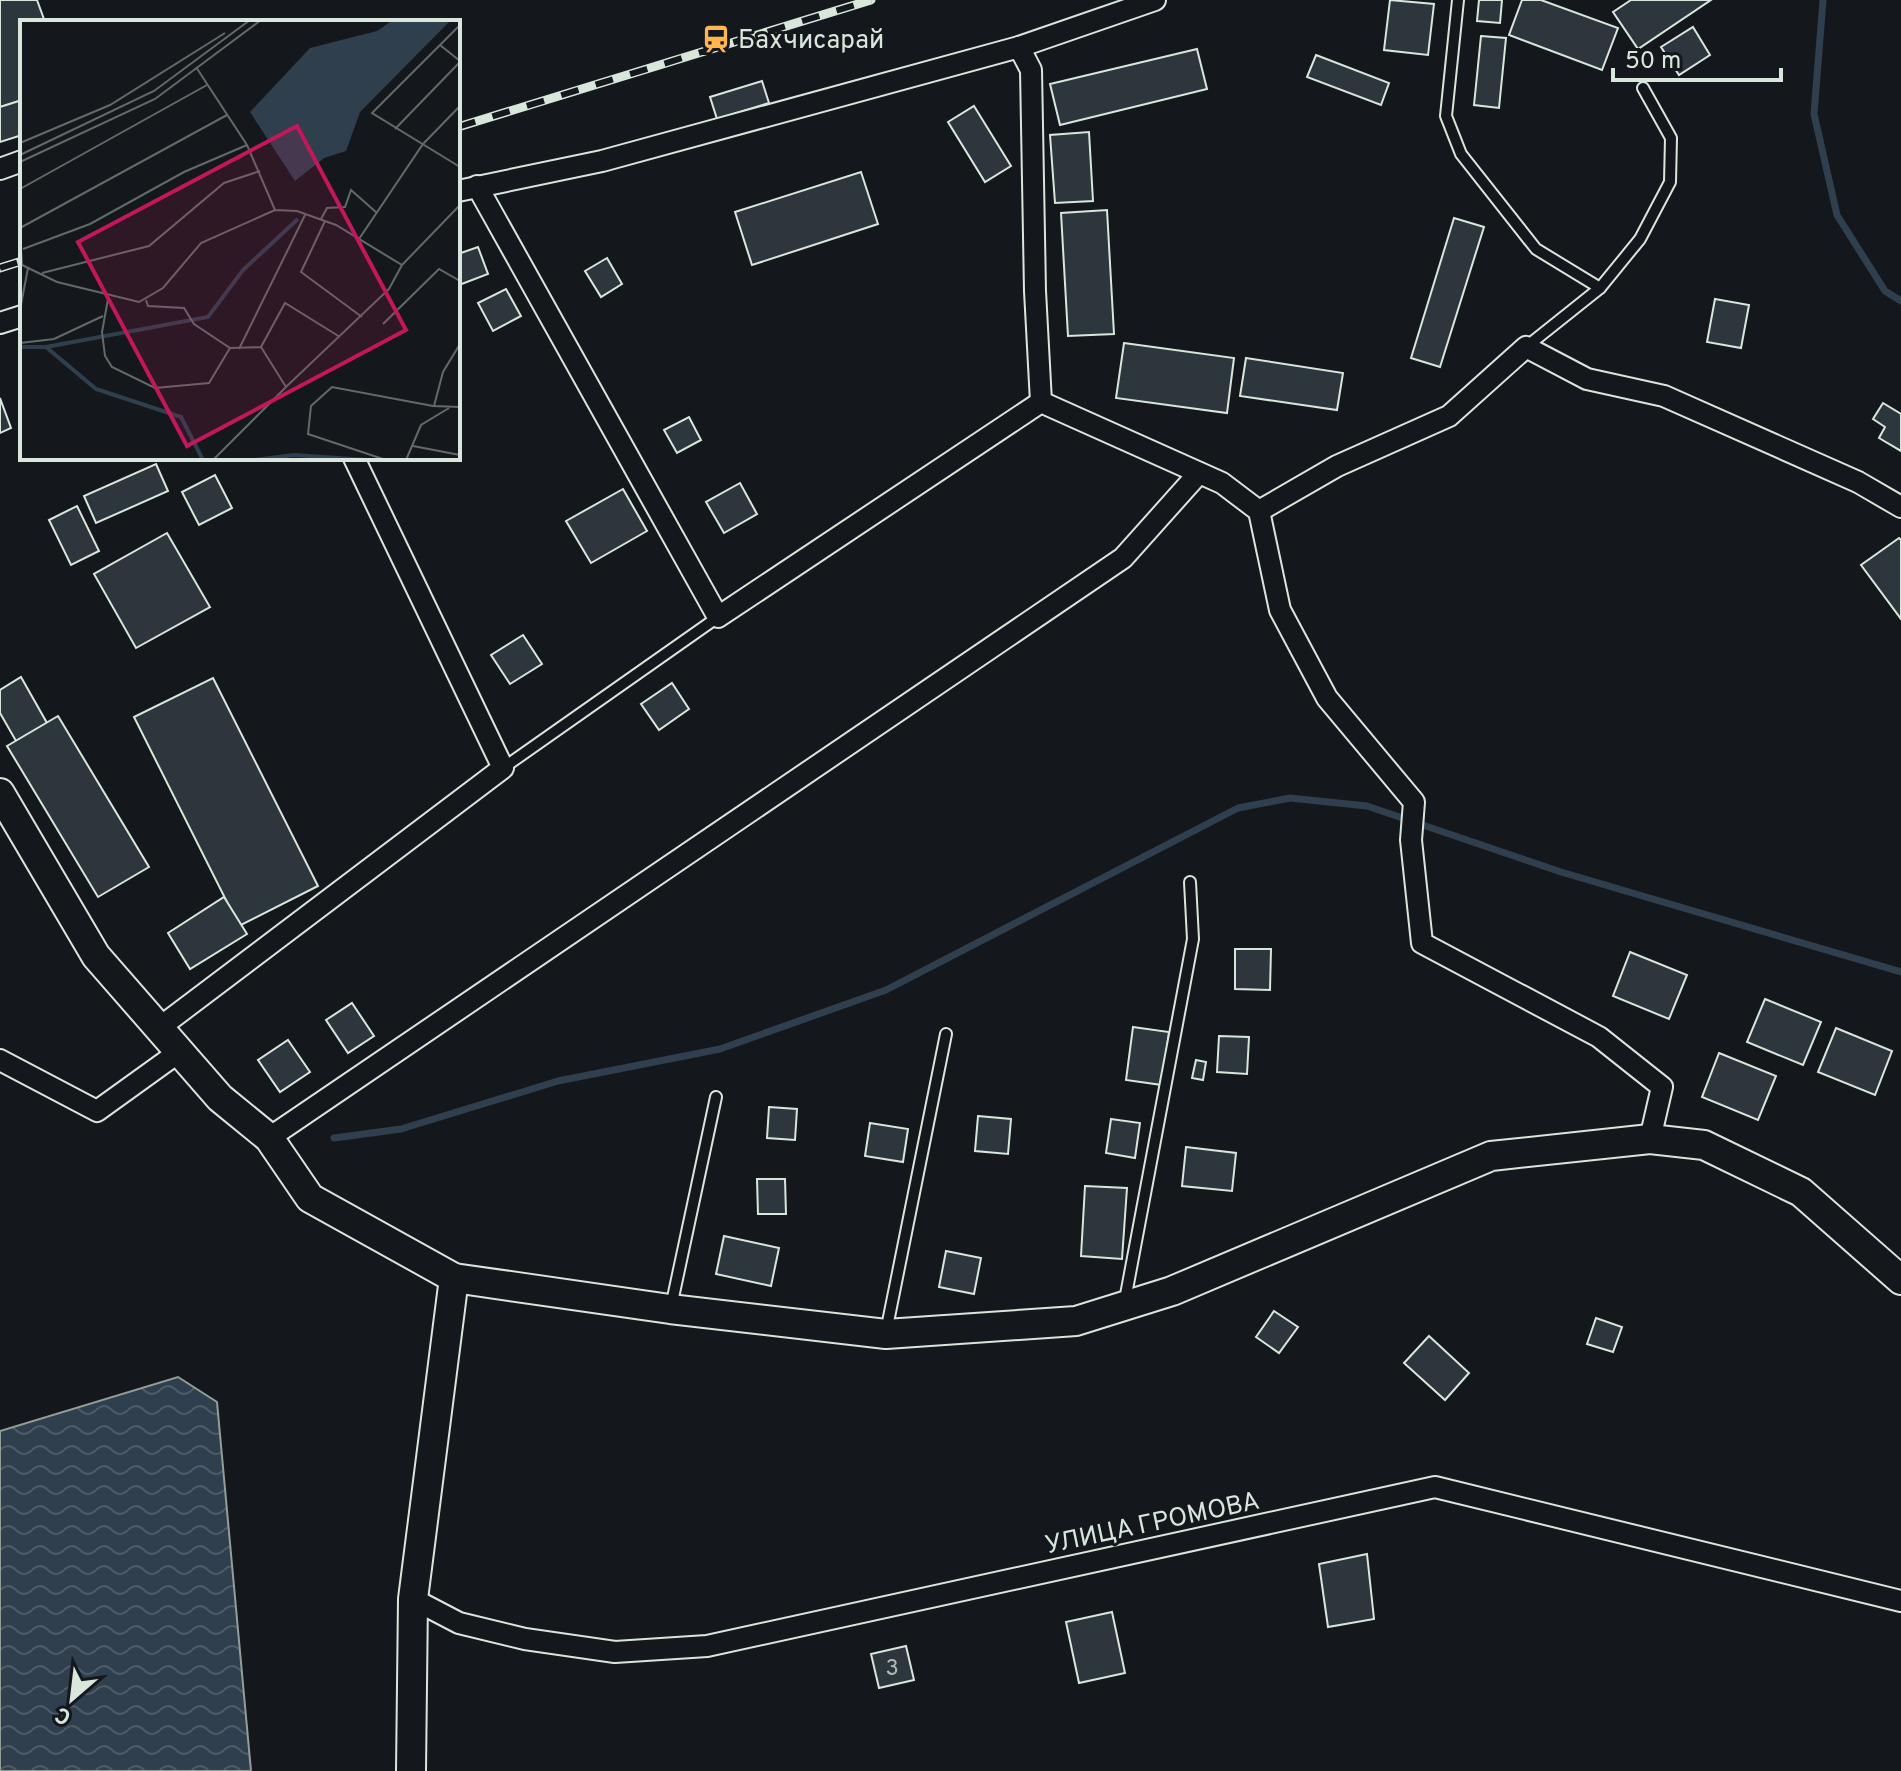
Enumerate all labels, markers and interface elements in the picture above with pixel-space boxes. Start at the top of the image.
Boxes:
inset map [20,20,460,460]
station icon: Бахчисарай [701,24,731,54]
place label: Бахчисарай [738,25,884,58]
scale bar [1613,32,1781,82]
text: 50 m [1625,47,1681,77]
street label: УЛИЦА ГРОМОВА [1042,1486,1263,1563]
house number: 3 [885,1656,899,1683]
north arrow [32,1659,112,1739]
text: С [51,1699,76,1730]

